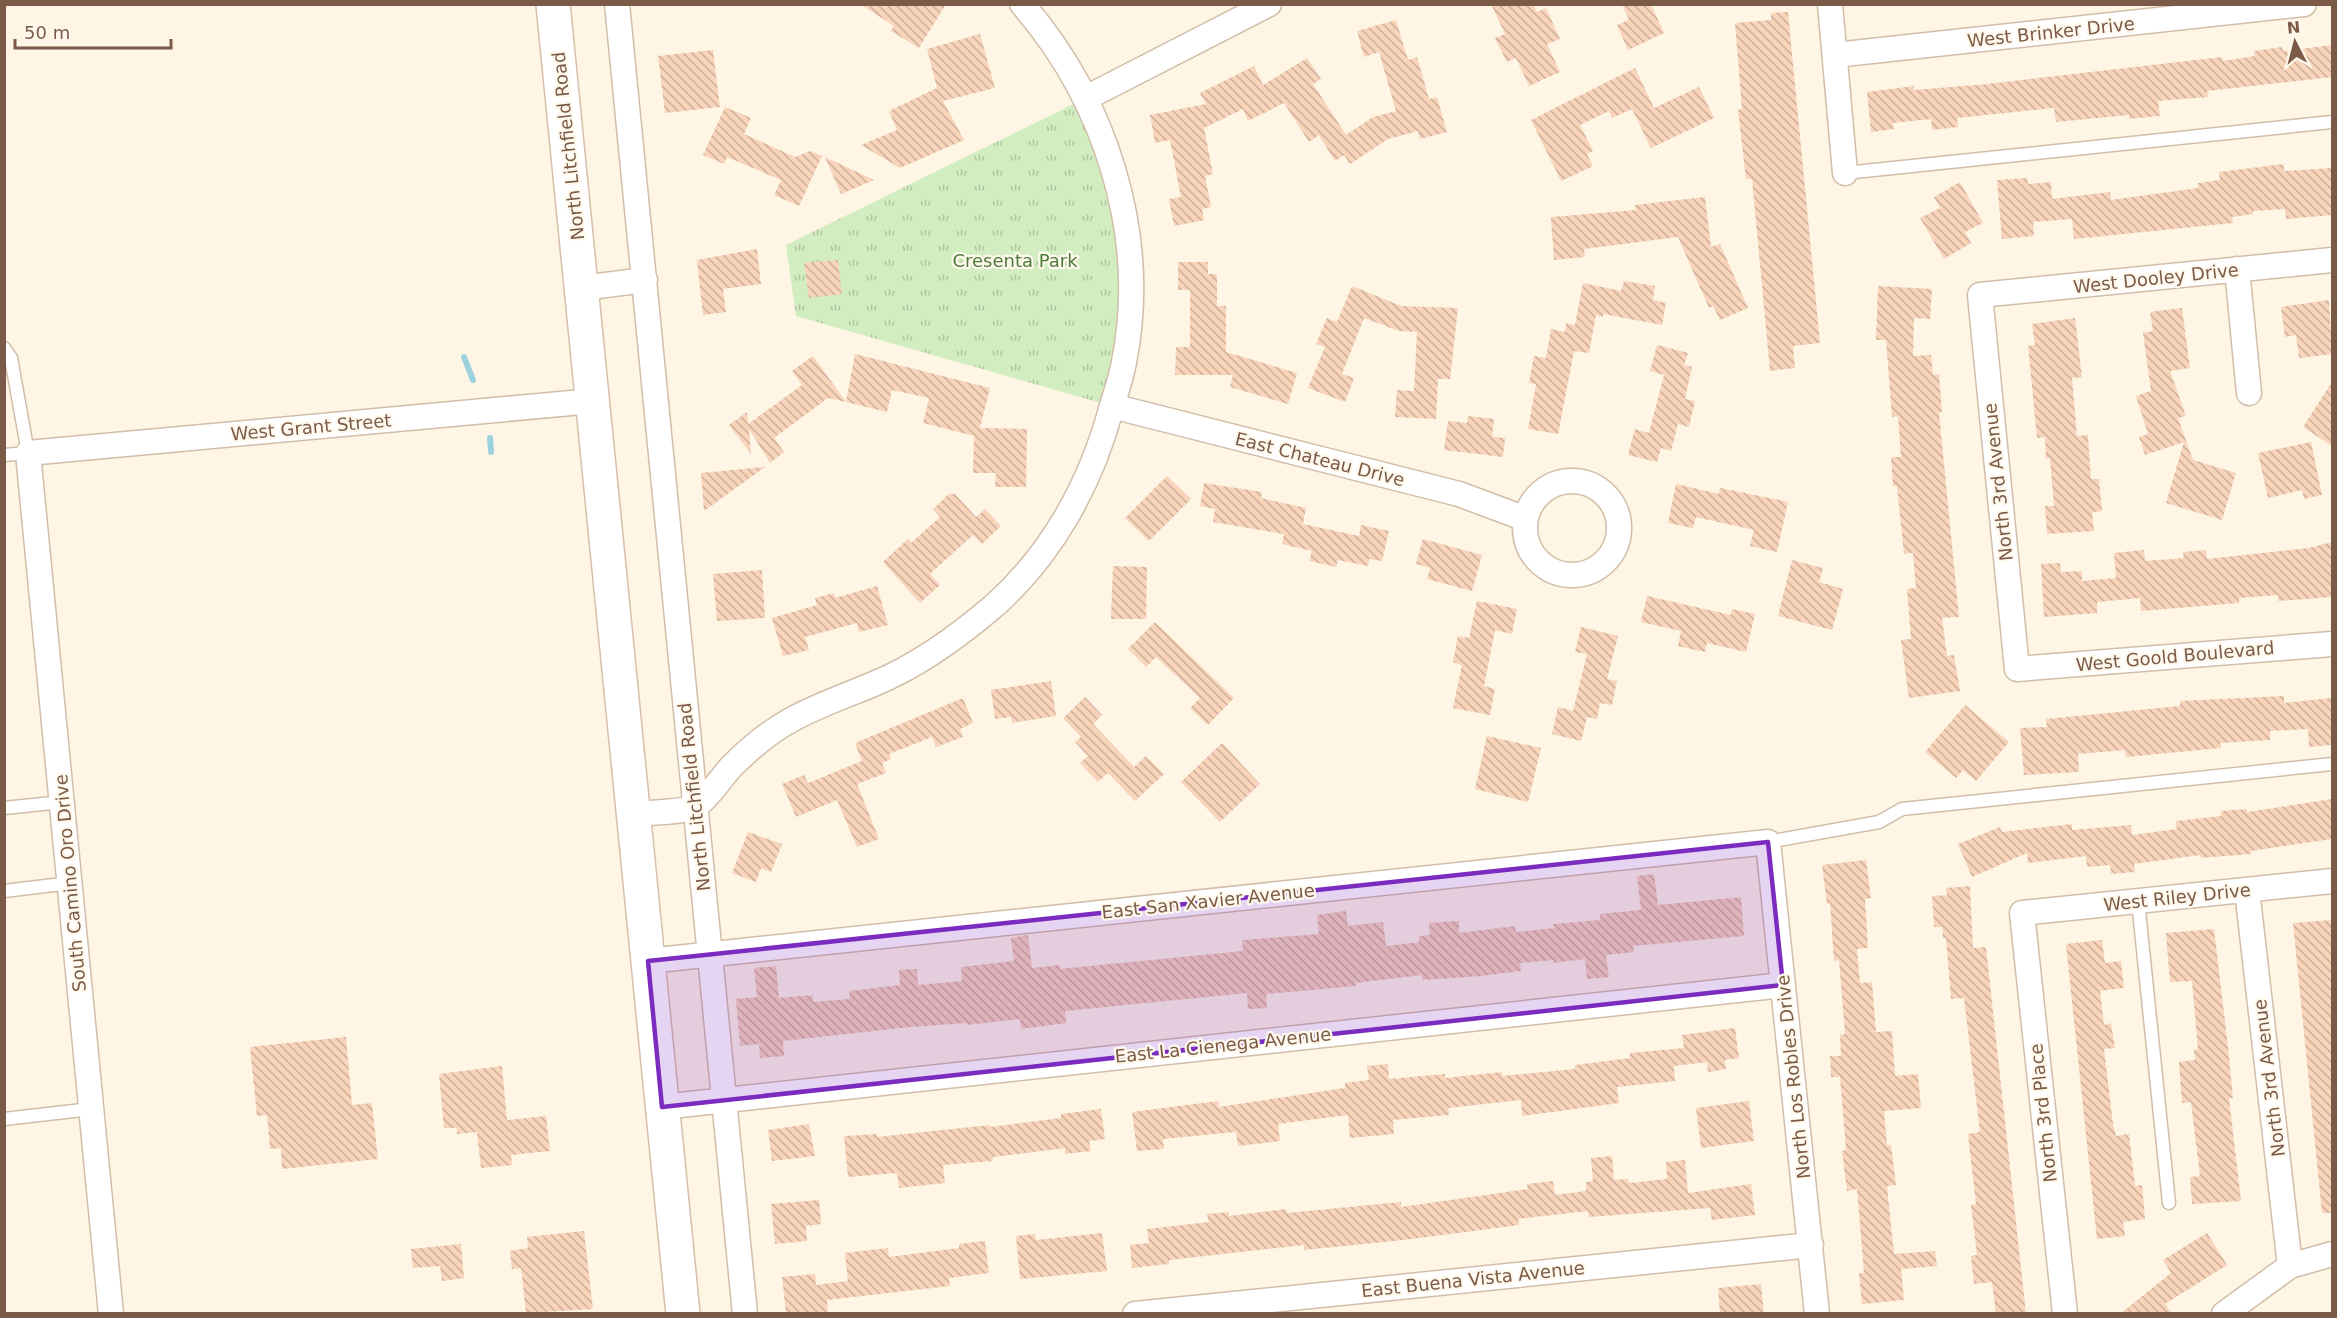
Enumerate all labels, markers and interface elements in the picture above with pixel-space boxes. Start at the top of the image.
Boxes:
scale bar [15,12,171,50]
north arrow [2265,12,2325,72]
street label: West Brinker Drive [1966,13,2136,51]
text: N [2286,17,2301,38]
text: 50 m [24,22,70,43]
street label: North Litchfield Road [548,51,588,241]
park label: Cresenta Park [952,250,1078,271]
street label: West Dooley Drive [2072,259,2240,297]
street label: North 3rd Avenue [1979,402,2017,562]
street label: West Grant Street [230,410,392,444]
street label: East Chateau Drive [1233,428,1407,490]
street label: West Goold Boulevard [2075,637,2275,675]
street label: North Litchfield Road [674,702,714,892]
street label: South Camino Oro Drive [50,773,90,993]
street label: East San Xavier Avenue [1100,879,1316,923]
street label: West Riley Drive [2102,879,2252,915]
street label: North Los Robles Drive [1772,974,1814,1180]
street label: North 3rd Avenue [2249,998,2289,1158]
street label: East La Cienega Avenue [1114,1023,1332,1067]
street label: North 3rd Place [2025,1042,2061,1184]
street label: East Buena Vista Avenue [1360,1257,1586,1301]

